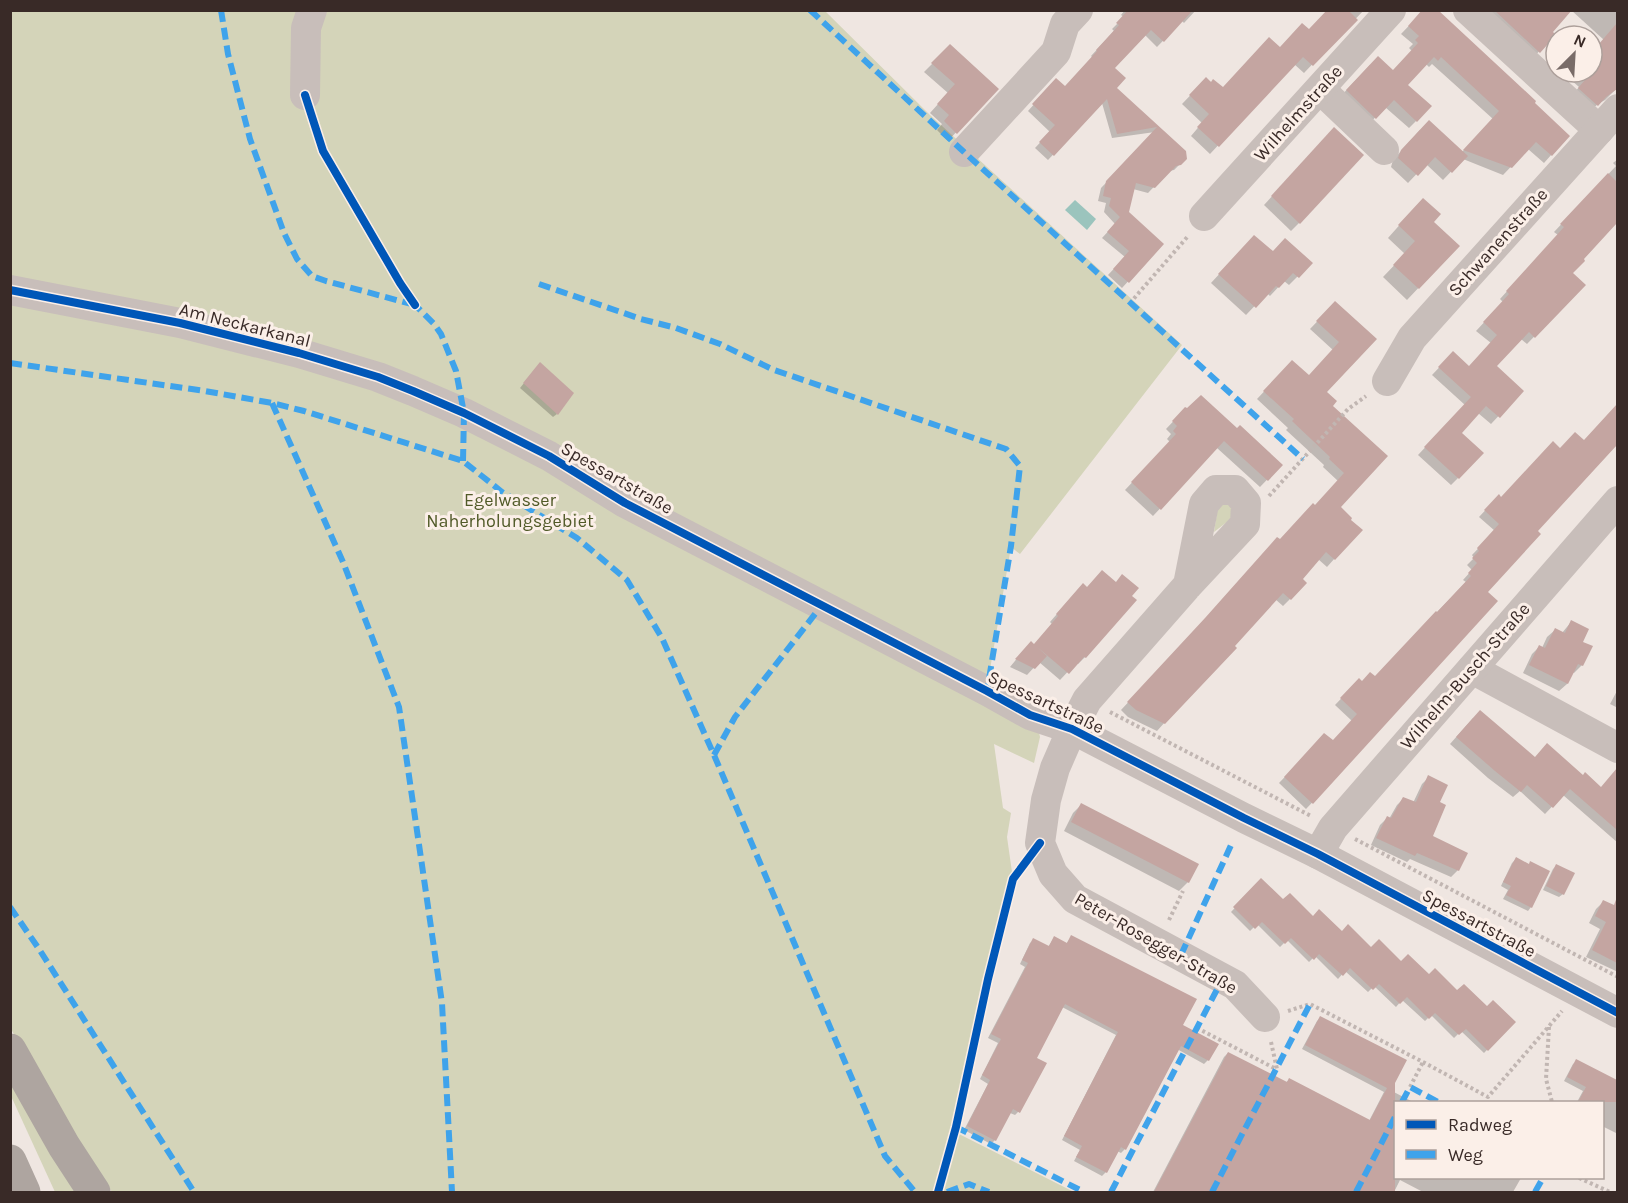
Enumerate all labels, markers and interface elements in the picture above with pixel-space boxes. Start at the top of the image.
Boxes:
north arrow [1544,24,1604,84]
text: N [1571,30,1589,52]
street label: Wilhelmstraße [1249,61,1347,165]
street label: Schwanenstraße [1444,183,1552,301]
street label: Am Neckarkanal [177,298,313,352]
street label: Spessartstraße [557,437,677,519]
park label: Egelwasser Naherholungsgebiet [426,489,594,532]
street label: Wilhelm-Busch-Straße [1395,598,1535,754]
street label: Spessartstraße [984,665,1108,739]
street label: Spessartstraße [1418,884,1540,962]
street label: Peter-Rosegger-Straße [1071,887,1241,999]
legend [1394,1101,1604,1179]
text: Radweg [1448,1114,1512,1136]
text: Weg [1448,1144,1483,1166]

